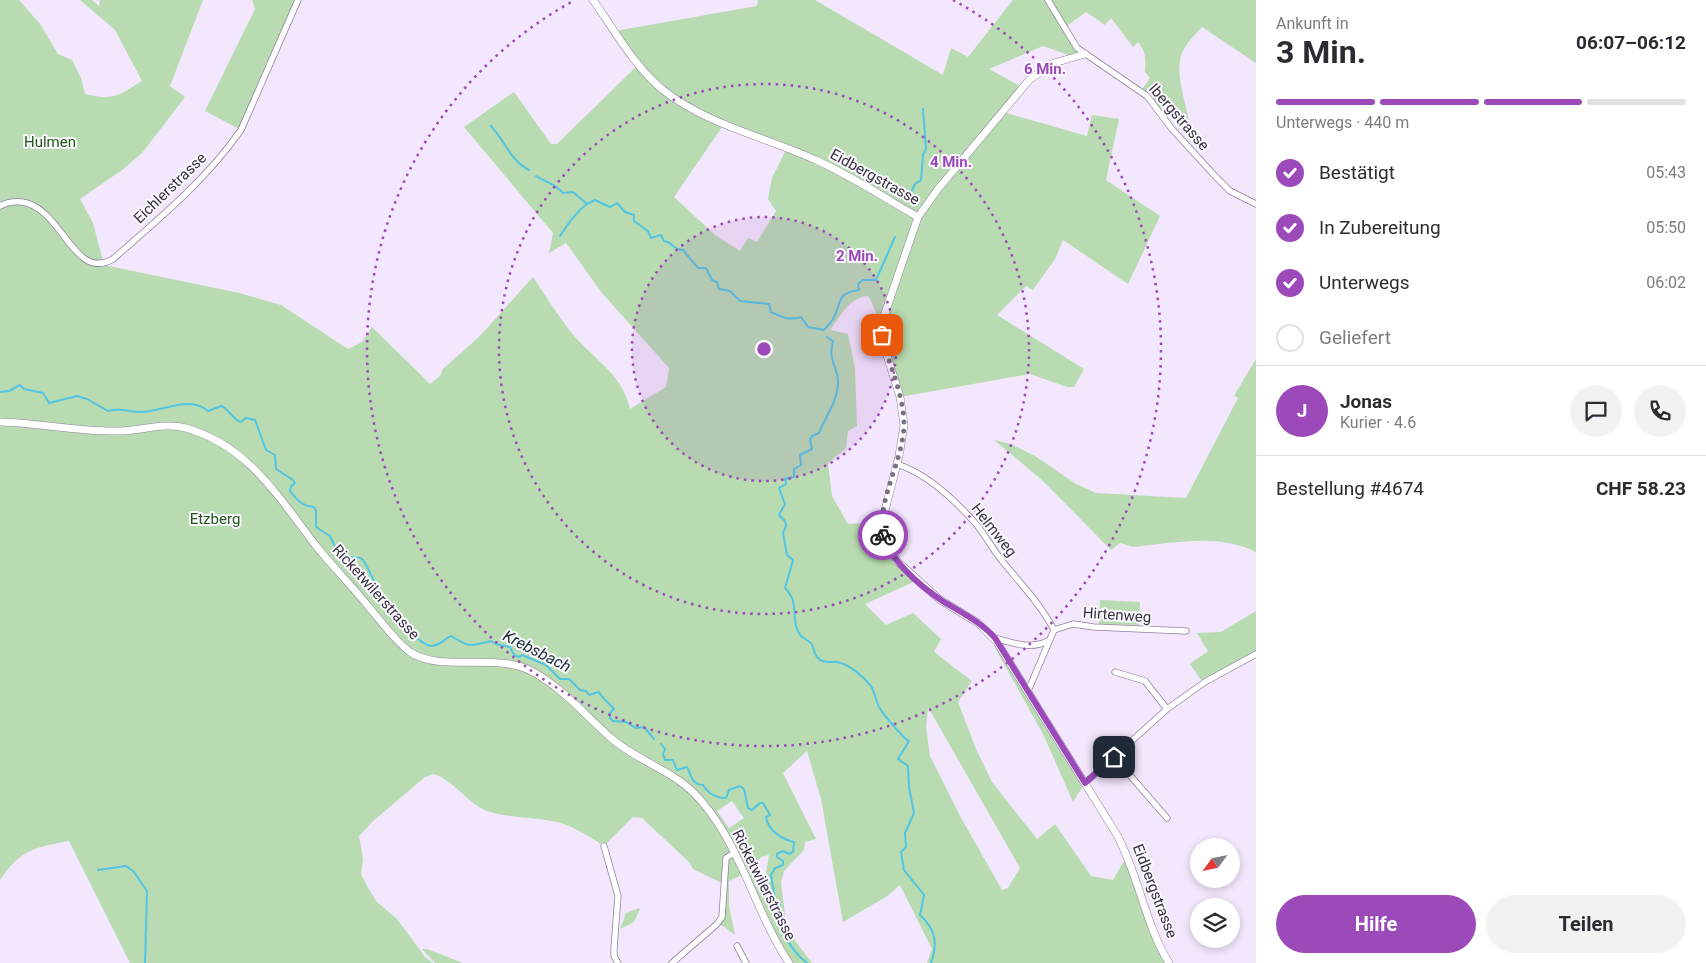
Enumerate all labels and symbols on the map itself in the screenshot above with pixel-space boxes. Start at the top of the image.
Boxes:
text: 6 Min. [1024,60,1066,78]
street label: Ibergstrasse [1145,80,1213,154]
park label: Hulmen [24,133,76,151]
street label: Eidbergstrasse [827,145,923,209]
street label: Eichlerstrasse [130,149,210,227]
text: 4 Min. [930,153,972,171]
text: 2 Min. [836,247,878,265]
pin [861,314,903,356]
centre of rings [755,340,773,358]
street label: Helmweg [967,500,1021,560]
park label: Etzberg [190,510,240,528]
courier [858,510,908,560]
street label: Ricketwilerstrasse [329,541,423,643]
street label: Hirtenweg [1082,604,1152,626]
water label: Krebsbach [500,626,574,676]
pin [1093,736,1135,778]
street label: Ricketwilerstrasse [728,827,800,943]
north arrow [1190,838,1240,888]
street label: Eidbergstrasse [1129,841,1181,941]

